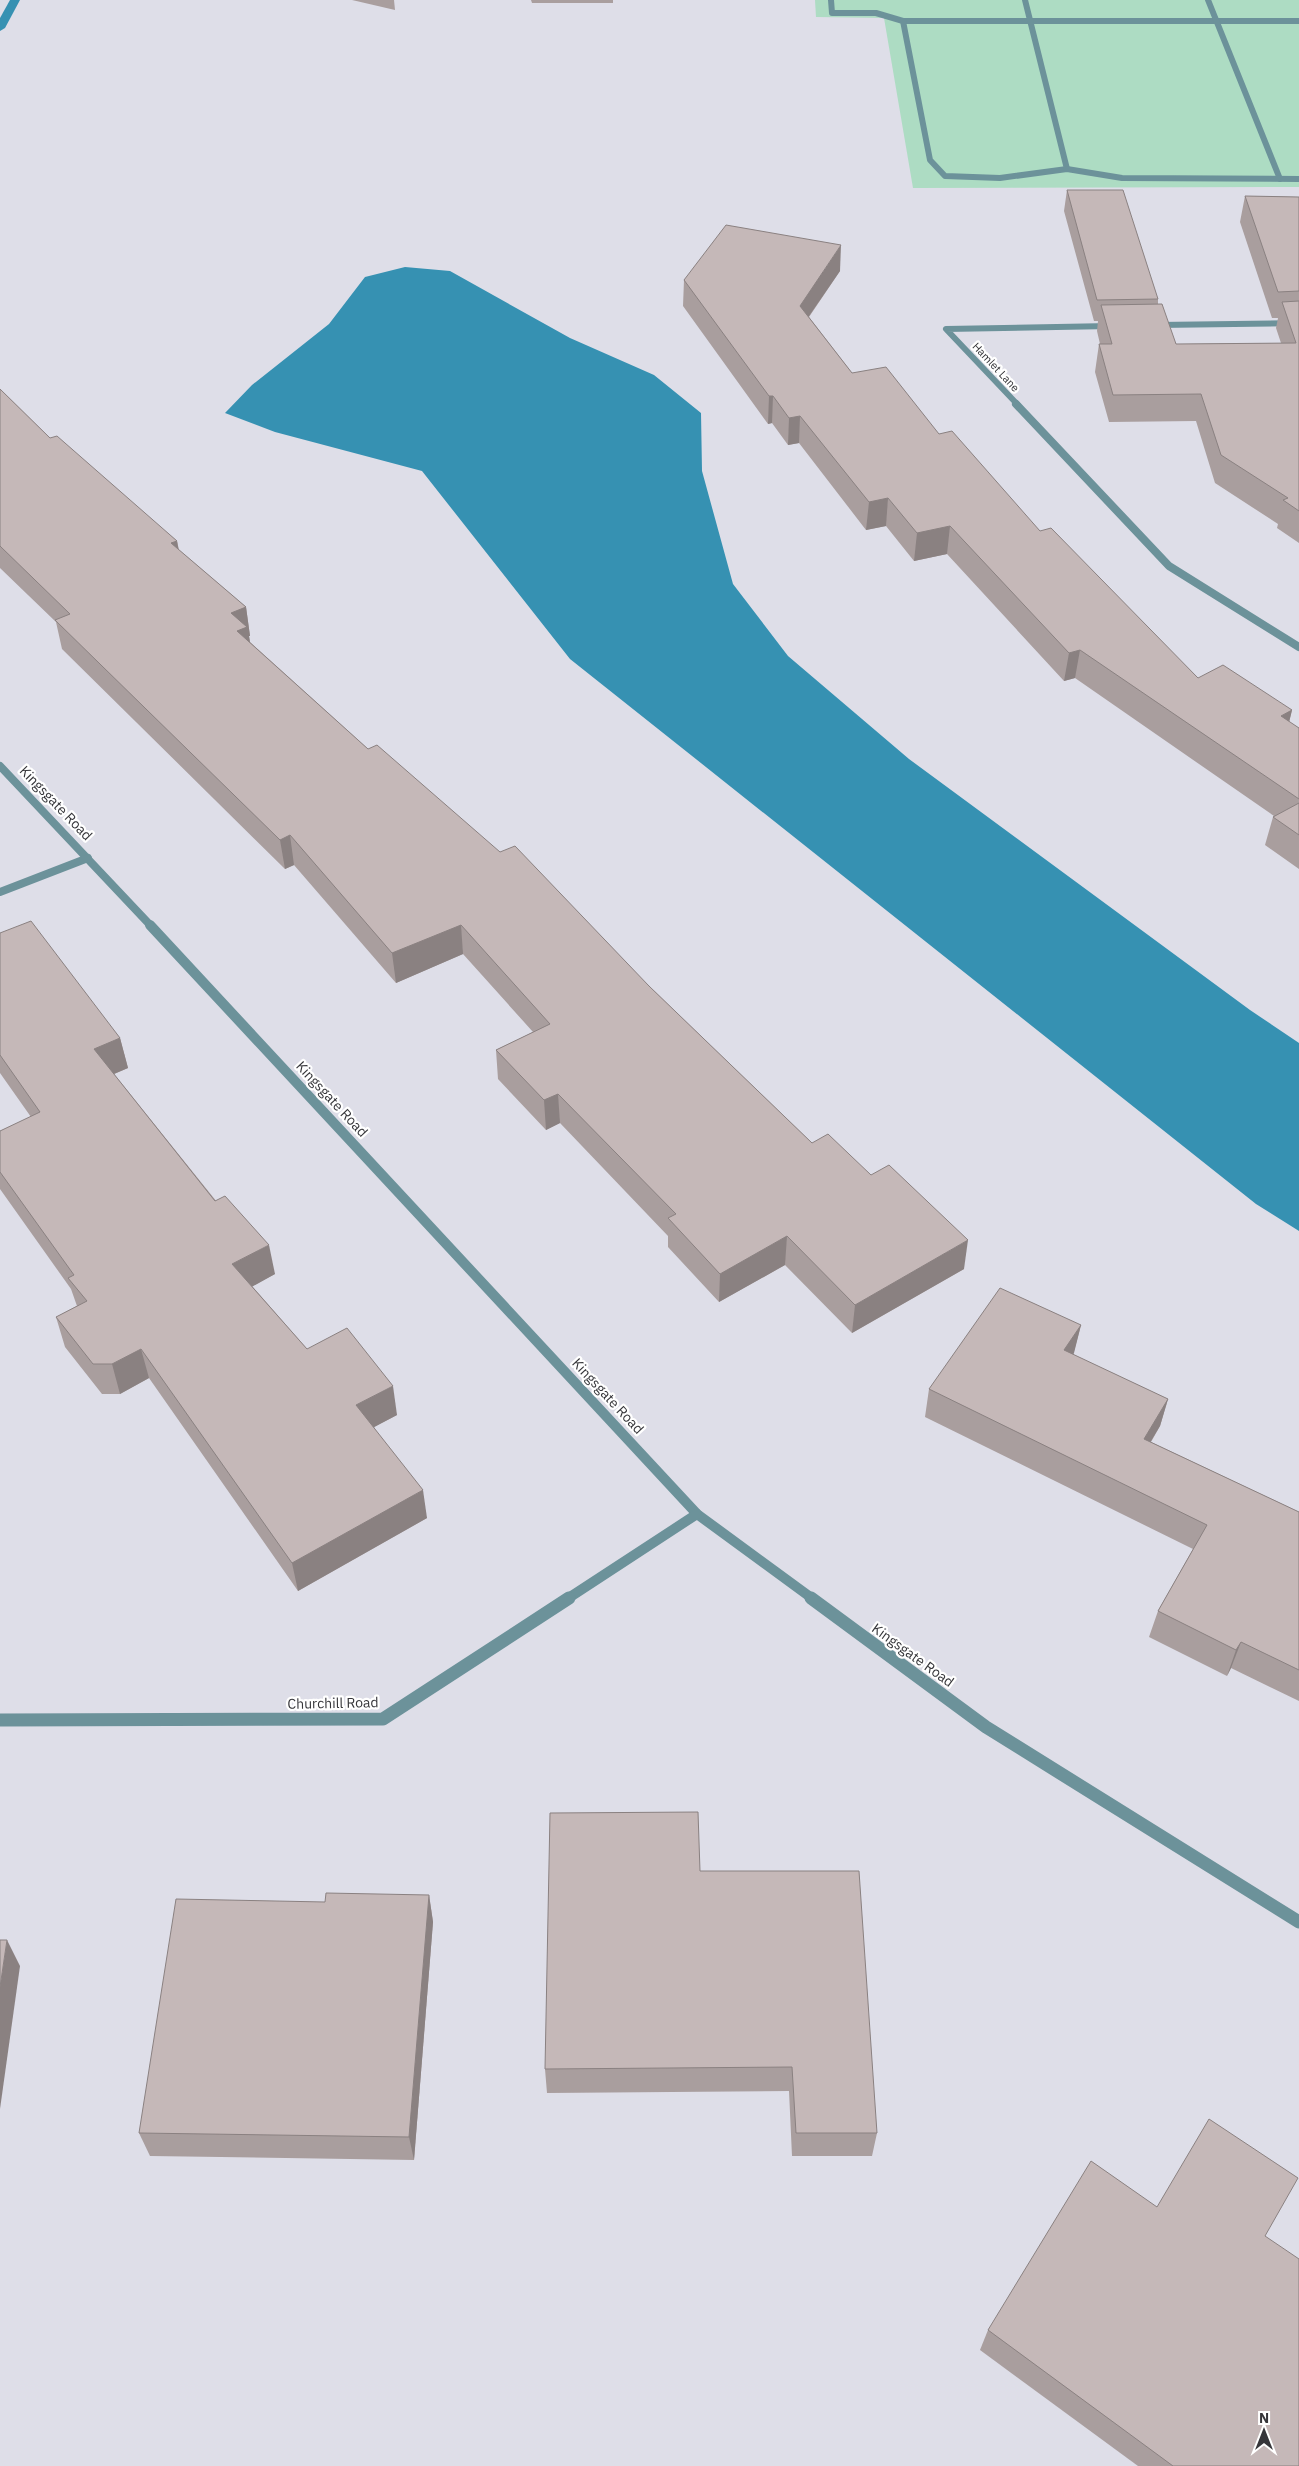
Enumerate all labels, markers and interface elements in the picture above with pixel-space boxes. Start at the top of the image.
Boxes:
street label: Hamlet Lane [970,339,1022,395]
street label: Kingsgate Road [16,762,96,844]
street label: Kingsgate Road [292,1057,372,1141]
street label: Kingsgate Road [568,1354,648,1438]
street label: Kingsgate Road [868,1619,958,1691]
street label: Churchill Road [287,1693,379,1713]
north arrow [1239,2406,1289,2456]
text: N [1259,2409,1269,2427]

